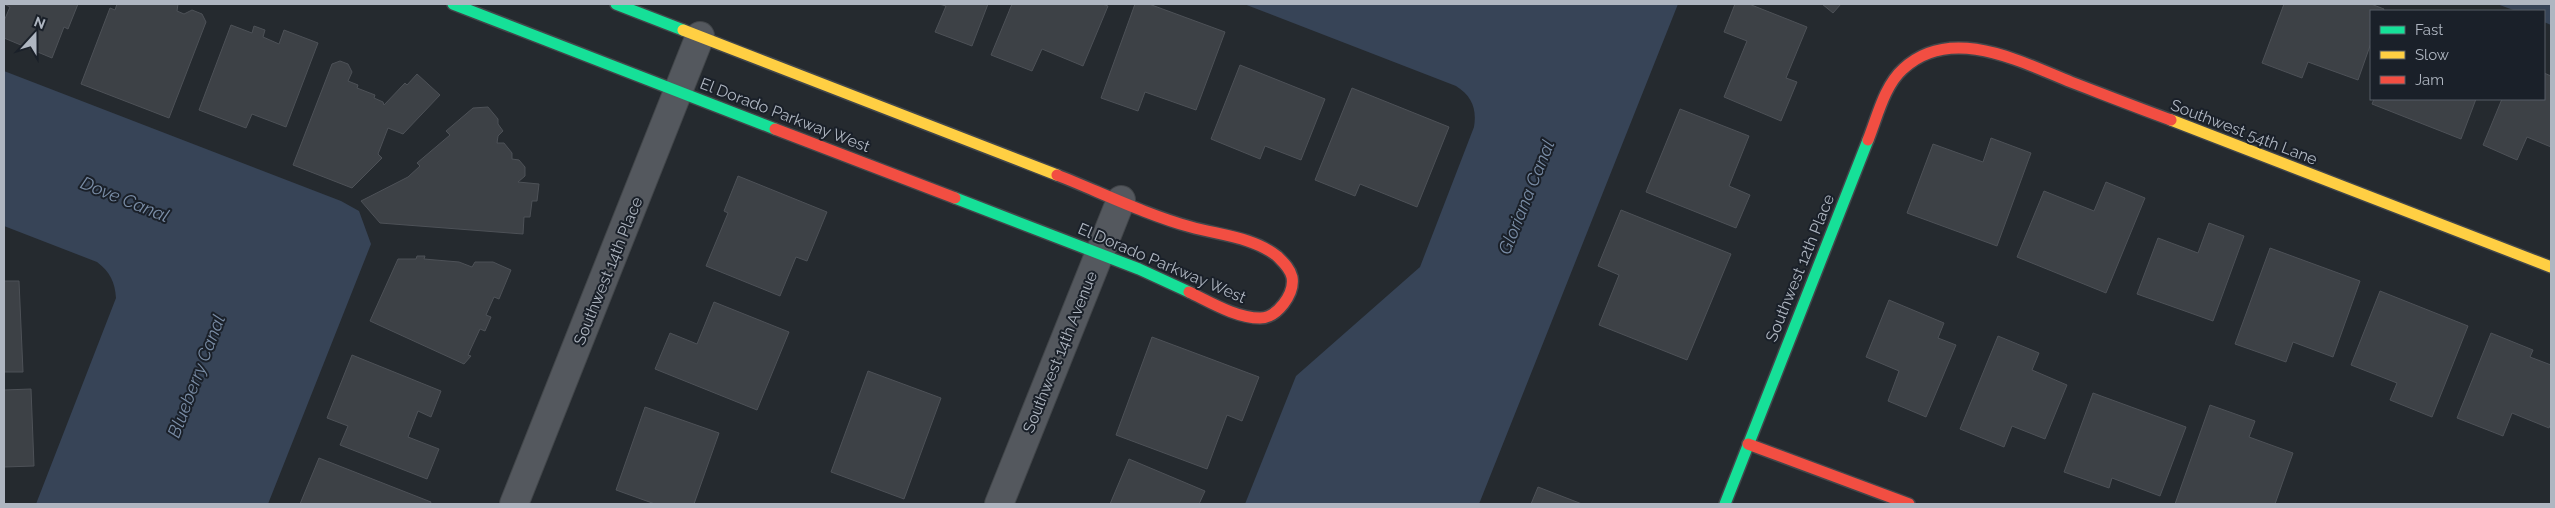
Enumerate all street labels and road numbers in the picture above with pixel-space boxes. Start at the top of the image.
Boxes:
street label: El Dorado Parkway West [697,74,873,156]
street label: Southwest 54th Lane [2168,95,2320,169]
street label: Southwest 12th Place [1762,191,1838,345]
street label: Southwest 14th Place [570,194,646,348]
street label: El Dorado Parkway West [1075,219,1249,307]
street label: Southwest 14th Avenue [1019,268,1101,436]

